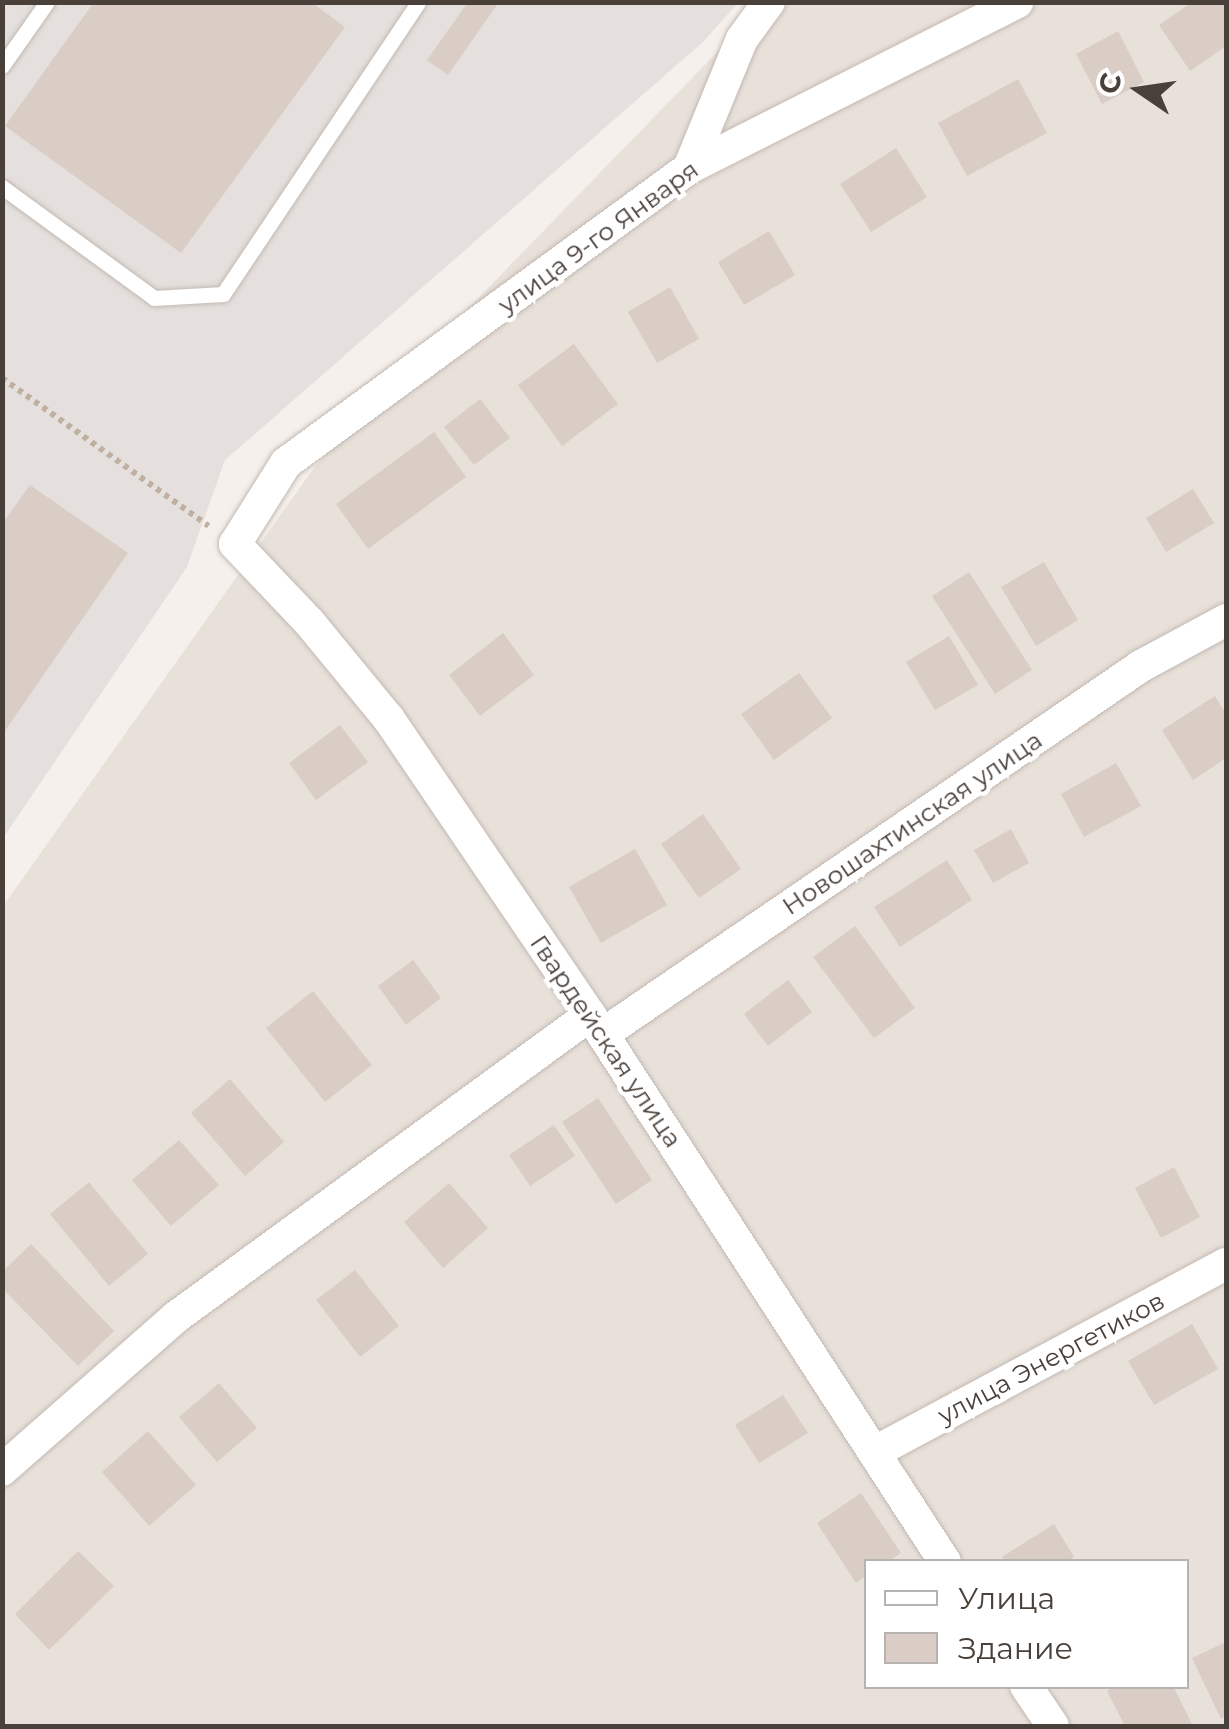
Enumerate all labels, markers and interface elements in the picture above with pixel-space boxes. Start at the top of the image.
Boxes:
north arrow [1089,40,1189,140]
text: С [1091,70,1129,97]
street label: улица 9-го Января [492,154,704,320]
street label: Новошахтинская улица [776,725,1048,921]
street label: Гвардейская улица [524,929,688,1153]
street label: улица Энергетиков [933,1286,1169,1430]
legend [864,1559,1189,1689]
text: Улица [958,1580,1055,1617]
text: Здание [958,1630,1073,1667]

